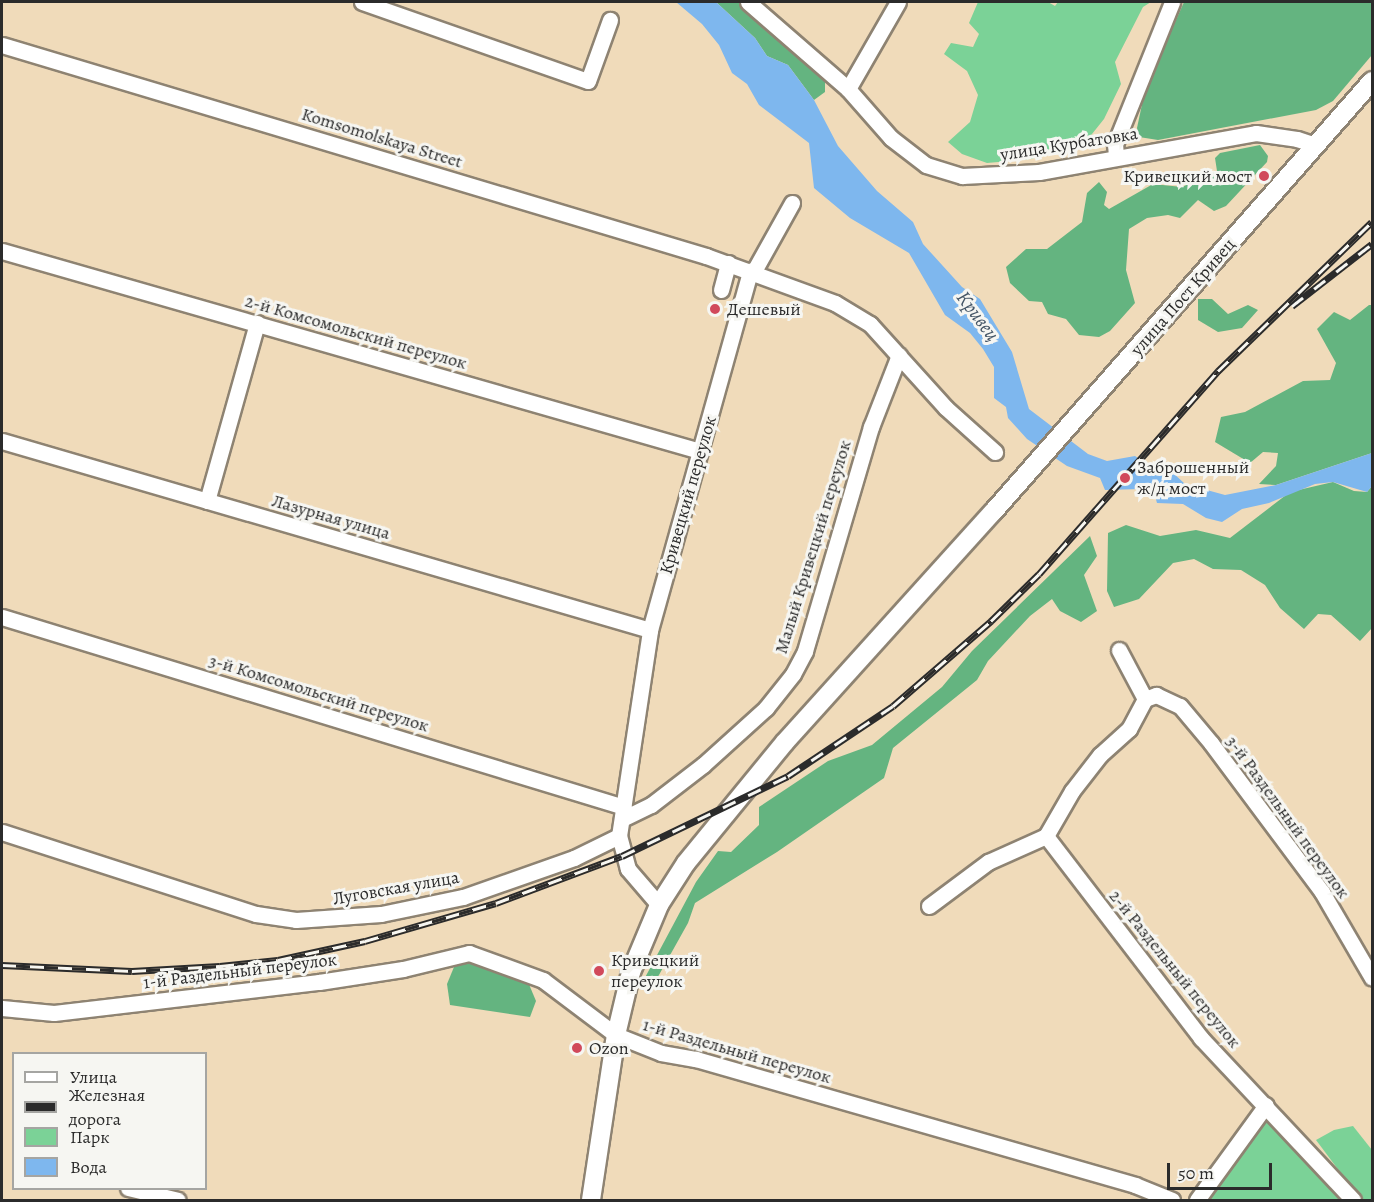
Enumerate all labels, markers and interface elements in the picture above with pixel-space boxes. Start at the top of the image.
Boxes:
street label: Komsomolskaya Street [299,103,465,173]
street label: улица Курбатовка [999,122,1139,166]
place label: Кривецкий мост [1123,165,1252,187]
marker: Кривецкий мост [1257,169,1271,183]
street label: улица Пост Кривец [1126,234,1240,360]
water label: Кривец [951,286,1005,346]
street label: 2-й Комсомольский переулок [243,290,469,374]
place label: Дешевый [727,298,801,320]
marker: Дешевый [708,302,722,316]
street label: Кривецкий переулок [655,413,721,577]
street label: Малый Кривецкий переулок [770,438,856,656]
place label: Заброшенный ж/д мост [1137,457,1249,500]
marker: Заброшенный ж/д мост [1118,471,1132,485]
street label: Лазурная улица [269,490,393,544]
street label: 3-й Комсомольский переулок [207,649,431,737]
street label: 3-й Раздельный переулок [1222,731,1354,903]
street label: Луговская улица [331,866,461,910]
street label: 2-й Раздельный переулок [1105,886,1245,1052]
street label: 1-й Раздельный переулок [142,948,338,994]
place label: Кривецкий переулок [611,950,699,992]
marker: Кривецкий переулок [592,964,606,978]
street label: 1-й Раздельный переулок [640,1014,834,1088]
place label: Ozon [589,1037,629,1059]
marker: Ozon [570,1041,584,1055]
legend [12,1052,207,1190]
text: Улица [70,1065,117,1089]
text: Железная дорога [69,1083,145,1131]
text: Парк [70,1125,110,1149]
scale bar [1170,1151,1275,1189]
text: Вода [70,1155,107,1179]
text: 50 m [1178,1161,1214,1185]

